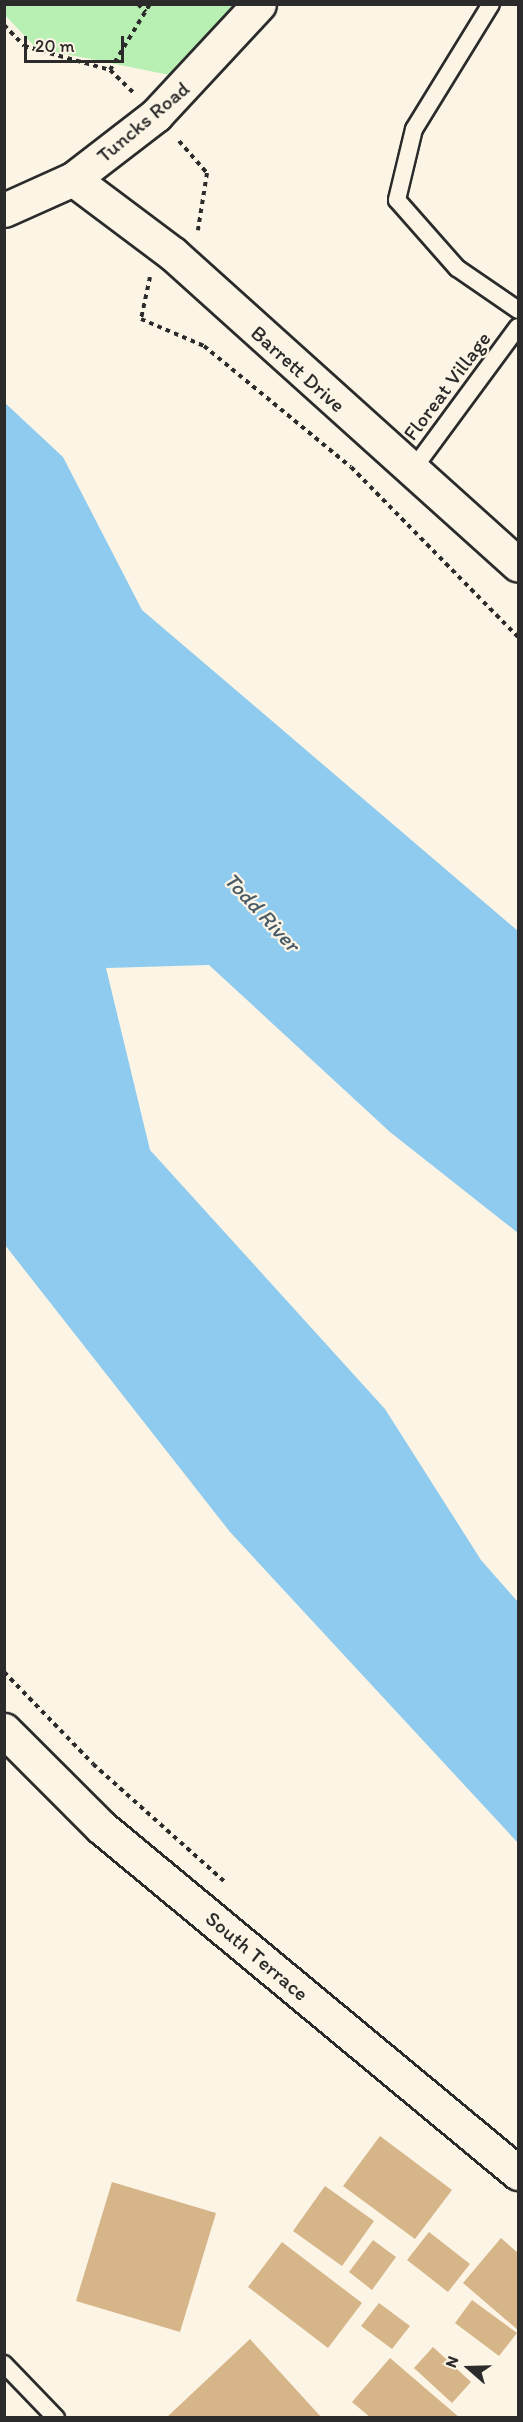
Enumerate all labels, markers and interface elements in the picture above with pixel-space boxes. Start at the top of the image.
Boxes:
scale bar [27,24,128,62]
text: 20 m [35,35,75,57]
street label: Tuncks Road [91,76,195,168]
street label: Barrett Drive [246,320,350,418]
street label: Floreat Village [398,327,496,445]
water label: Todd River [219,867,305,957]
street label: South Terrace [202,1907,312,2005]
north arrow [439,2338,499,2398]
text: N [441,2353,462,2370]

